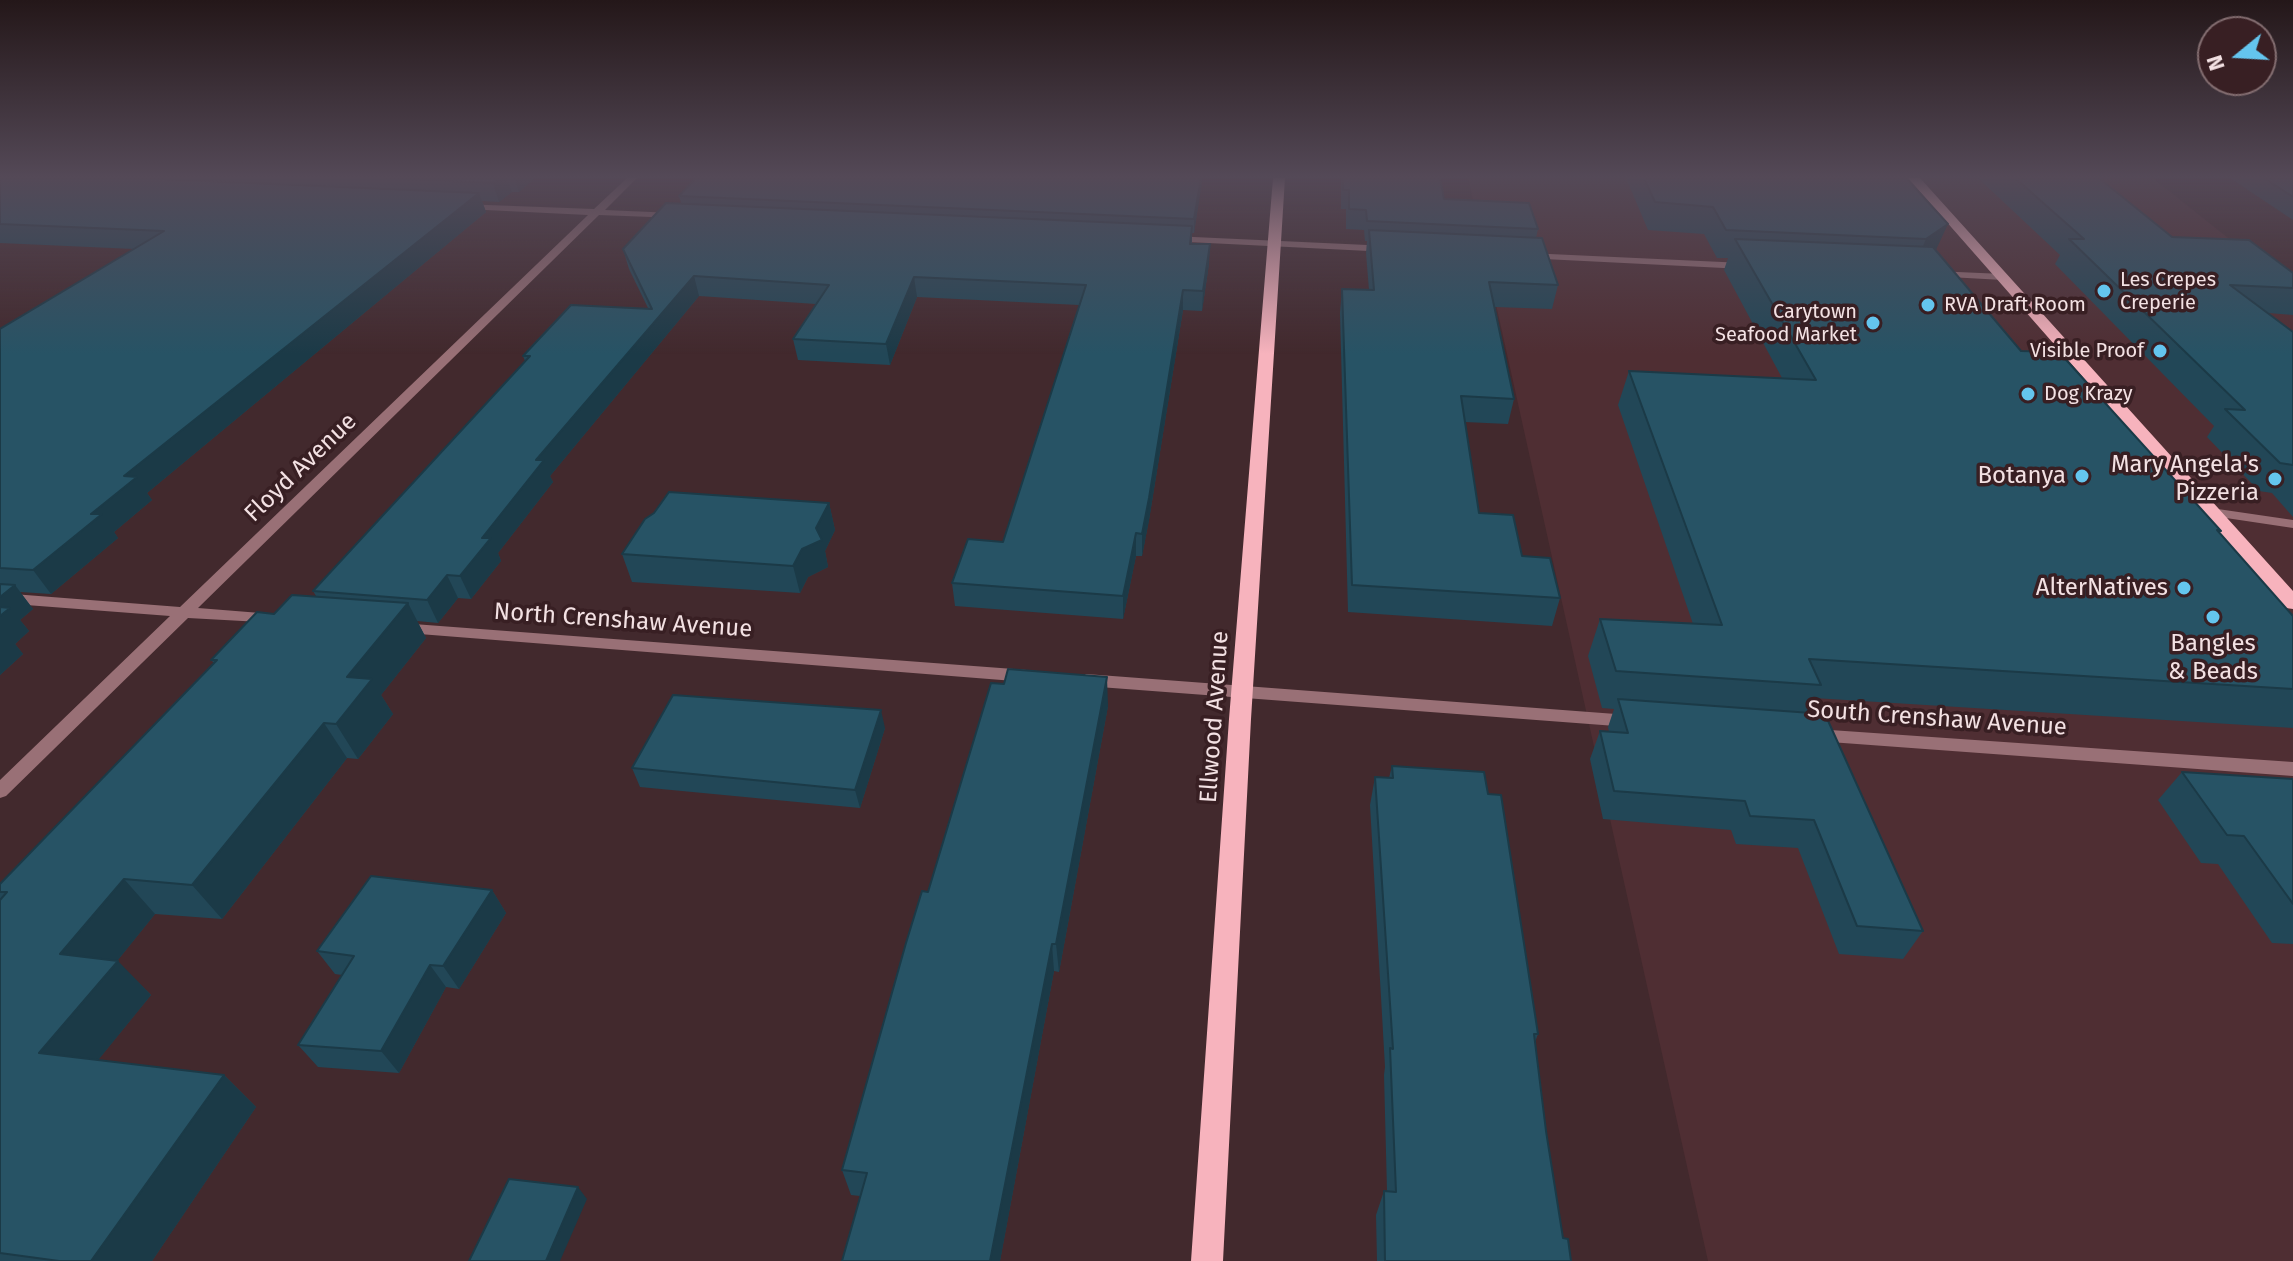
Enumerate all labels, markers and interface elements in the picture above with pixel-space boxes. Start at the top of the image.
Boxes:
north arrow [2197,16,2277,96]
text: N [2201,52,2231,74]
place label: Les Crepes Creperie [2120,268,2216,315]
marker: Les Crepes Creperie [2095,282,2113,300]
place label: RVA Draft Room [1944,293,2086,317]
marker: RVA Draft Room [1919,296,1937,314]
place label: Carytown Seafood Market [1715,300,1857,347]
marker: Carytown Seafood Market [1864,314,1882,332]
place label: Visible Proof [2030,339,2144,363]
marker: Visible Proof [2151,342,2169,360]
place label: Dog Krazy [2044,382,2133,406]
marker: Dog Krazy [2019,385,2037,403]
street label: Floyd Avenue [239,407,363,529]
place label: Mary Angela's Pizzeria [2111,451,2259,507]
place label: Botanya [1977,462,2066,490]
marker: Botanya [2073,467,2091,485]
marker: Mary Angela's Pizzeria [2266,470,2284,488]
place label: AlterNatives [2036,574,2168,602]
marker: AlterNatives [2175,579,2193,597]
street label: North Crenshaw Avenue [493,598,753,644]
marker: Bangles & Beads [2204,608,2222,626]
street label: Ellwood Avenue [1195,630,1235,804]
place label: Bangles & Beads [2168,630,2258,686]
street label: South Crenshaw Avenue [1806,696,2068,742]

